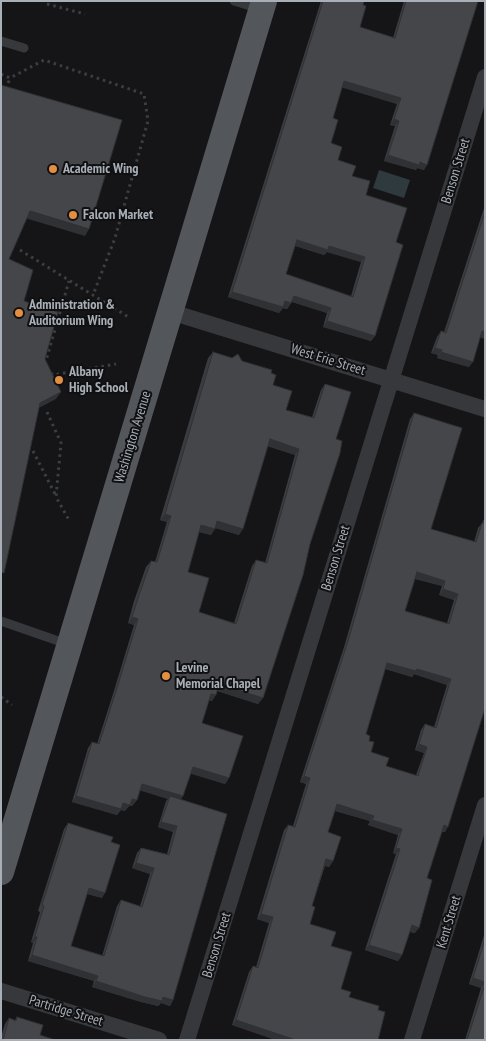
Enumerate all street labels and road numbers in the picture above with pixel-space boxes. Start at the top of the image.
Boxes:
street label: Benson Street [438,136,474,206]
street label: West Erie Street [289,341,367,379]
street label: Washington Avenue [111,389,155,485]
street label: Benson Street [318,523,354,593]
street label: Kent Street [433,894,465,950]
street label: Benson Street [199,910,235,980]
street label: Partridge Street [27,992,105,1030]

